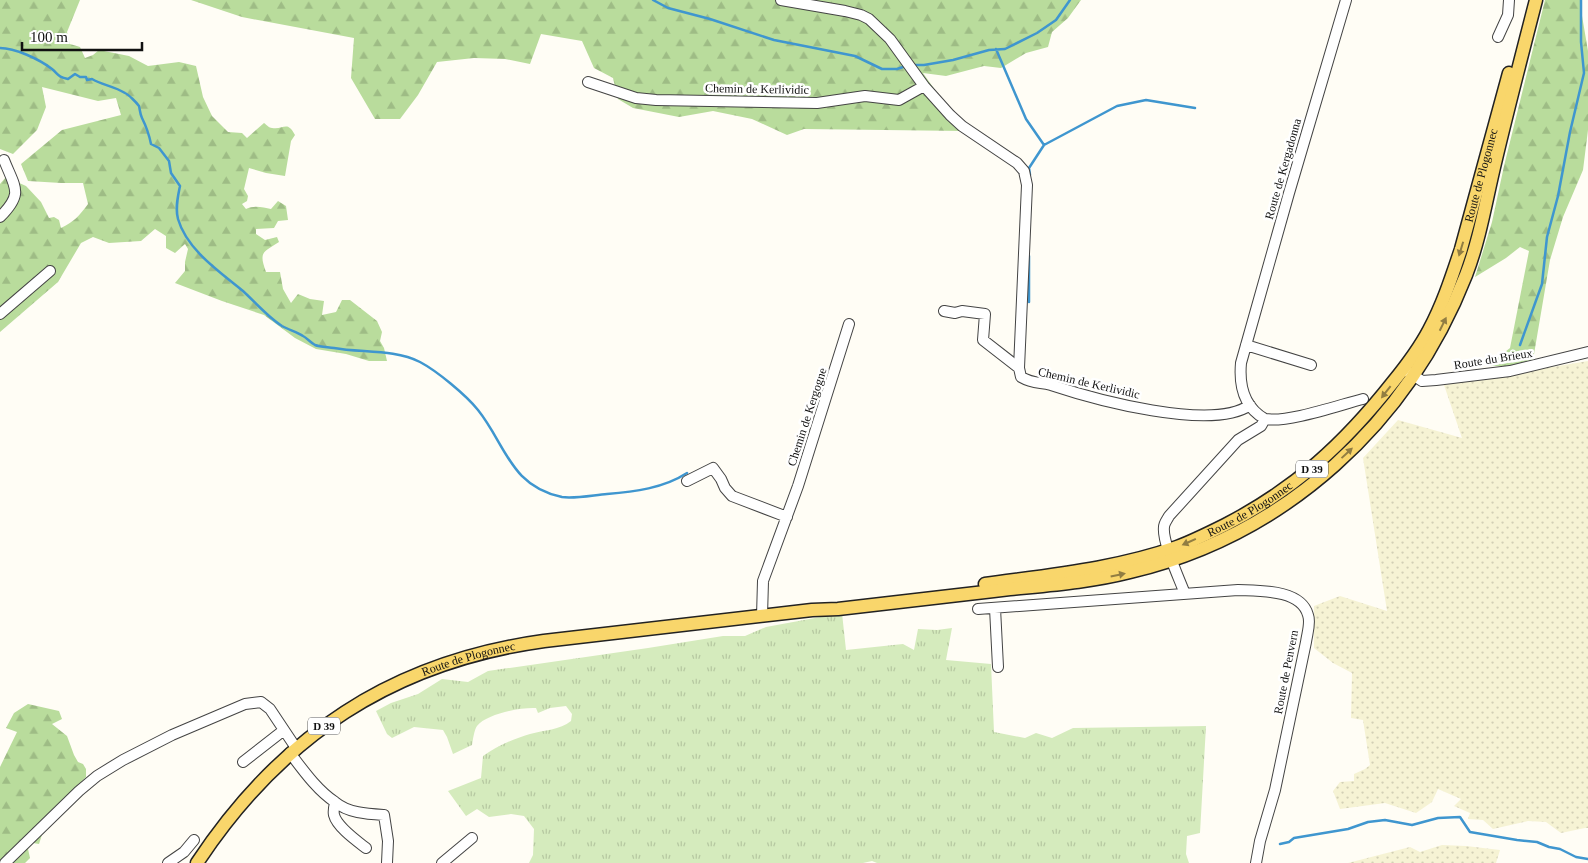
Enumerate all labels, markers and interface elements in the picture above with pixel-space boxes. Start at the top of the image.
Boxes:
scale bar [22,20,142,52]
text: 100 m [30,29,68,45]
street label: Chemin de Kerlividic [705,81,809,97]
street label: Route de Kergadonna [1262,116,1304,221]
street label: Route de Plogonnec [1462,127,1501,224]
one-way arrow [1456,242,1464,257]
one-way arrow [1440,317,1448,331]
street label: Route du Brieux [1453,346,1533,372]
street label: Chemin de Kerlividic [1037,364,1141,402]
street label: Chemin de Kergogne [785,366,829,468]
one-way arrow [1380,385,1391,398]
one-way arrow [1341,447,1353,459]
road number: D 39 [1296,460,1328,478]
street label: Route de Plogonnec [1205,478,1295,540]
one-way arrow [1182,538,1196,546]
one-way arrow [1111,571,1126,579]
street label: Route de Penvern [1271,629,1301,715]
street label: Route de Plogonnec [420,639,516,679]
road number: D 39 [308,718,340,734]

